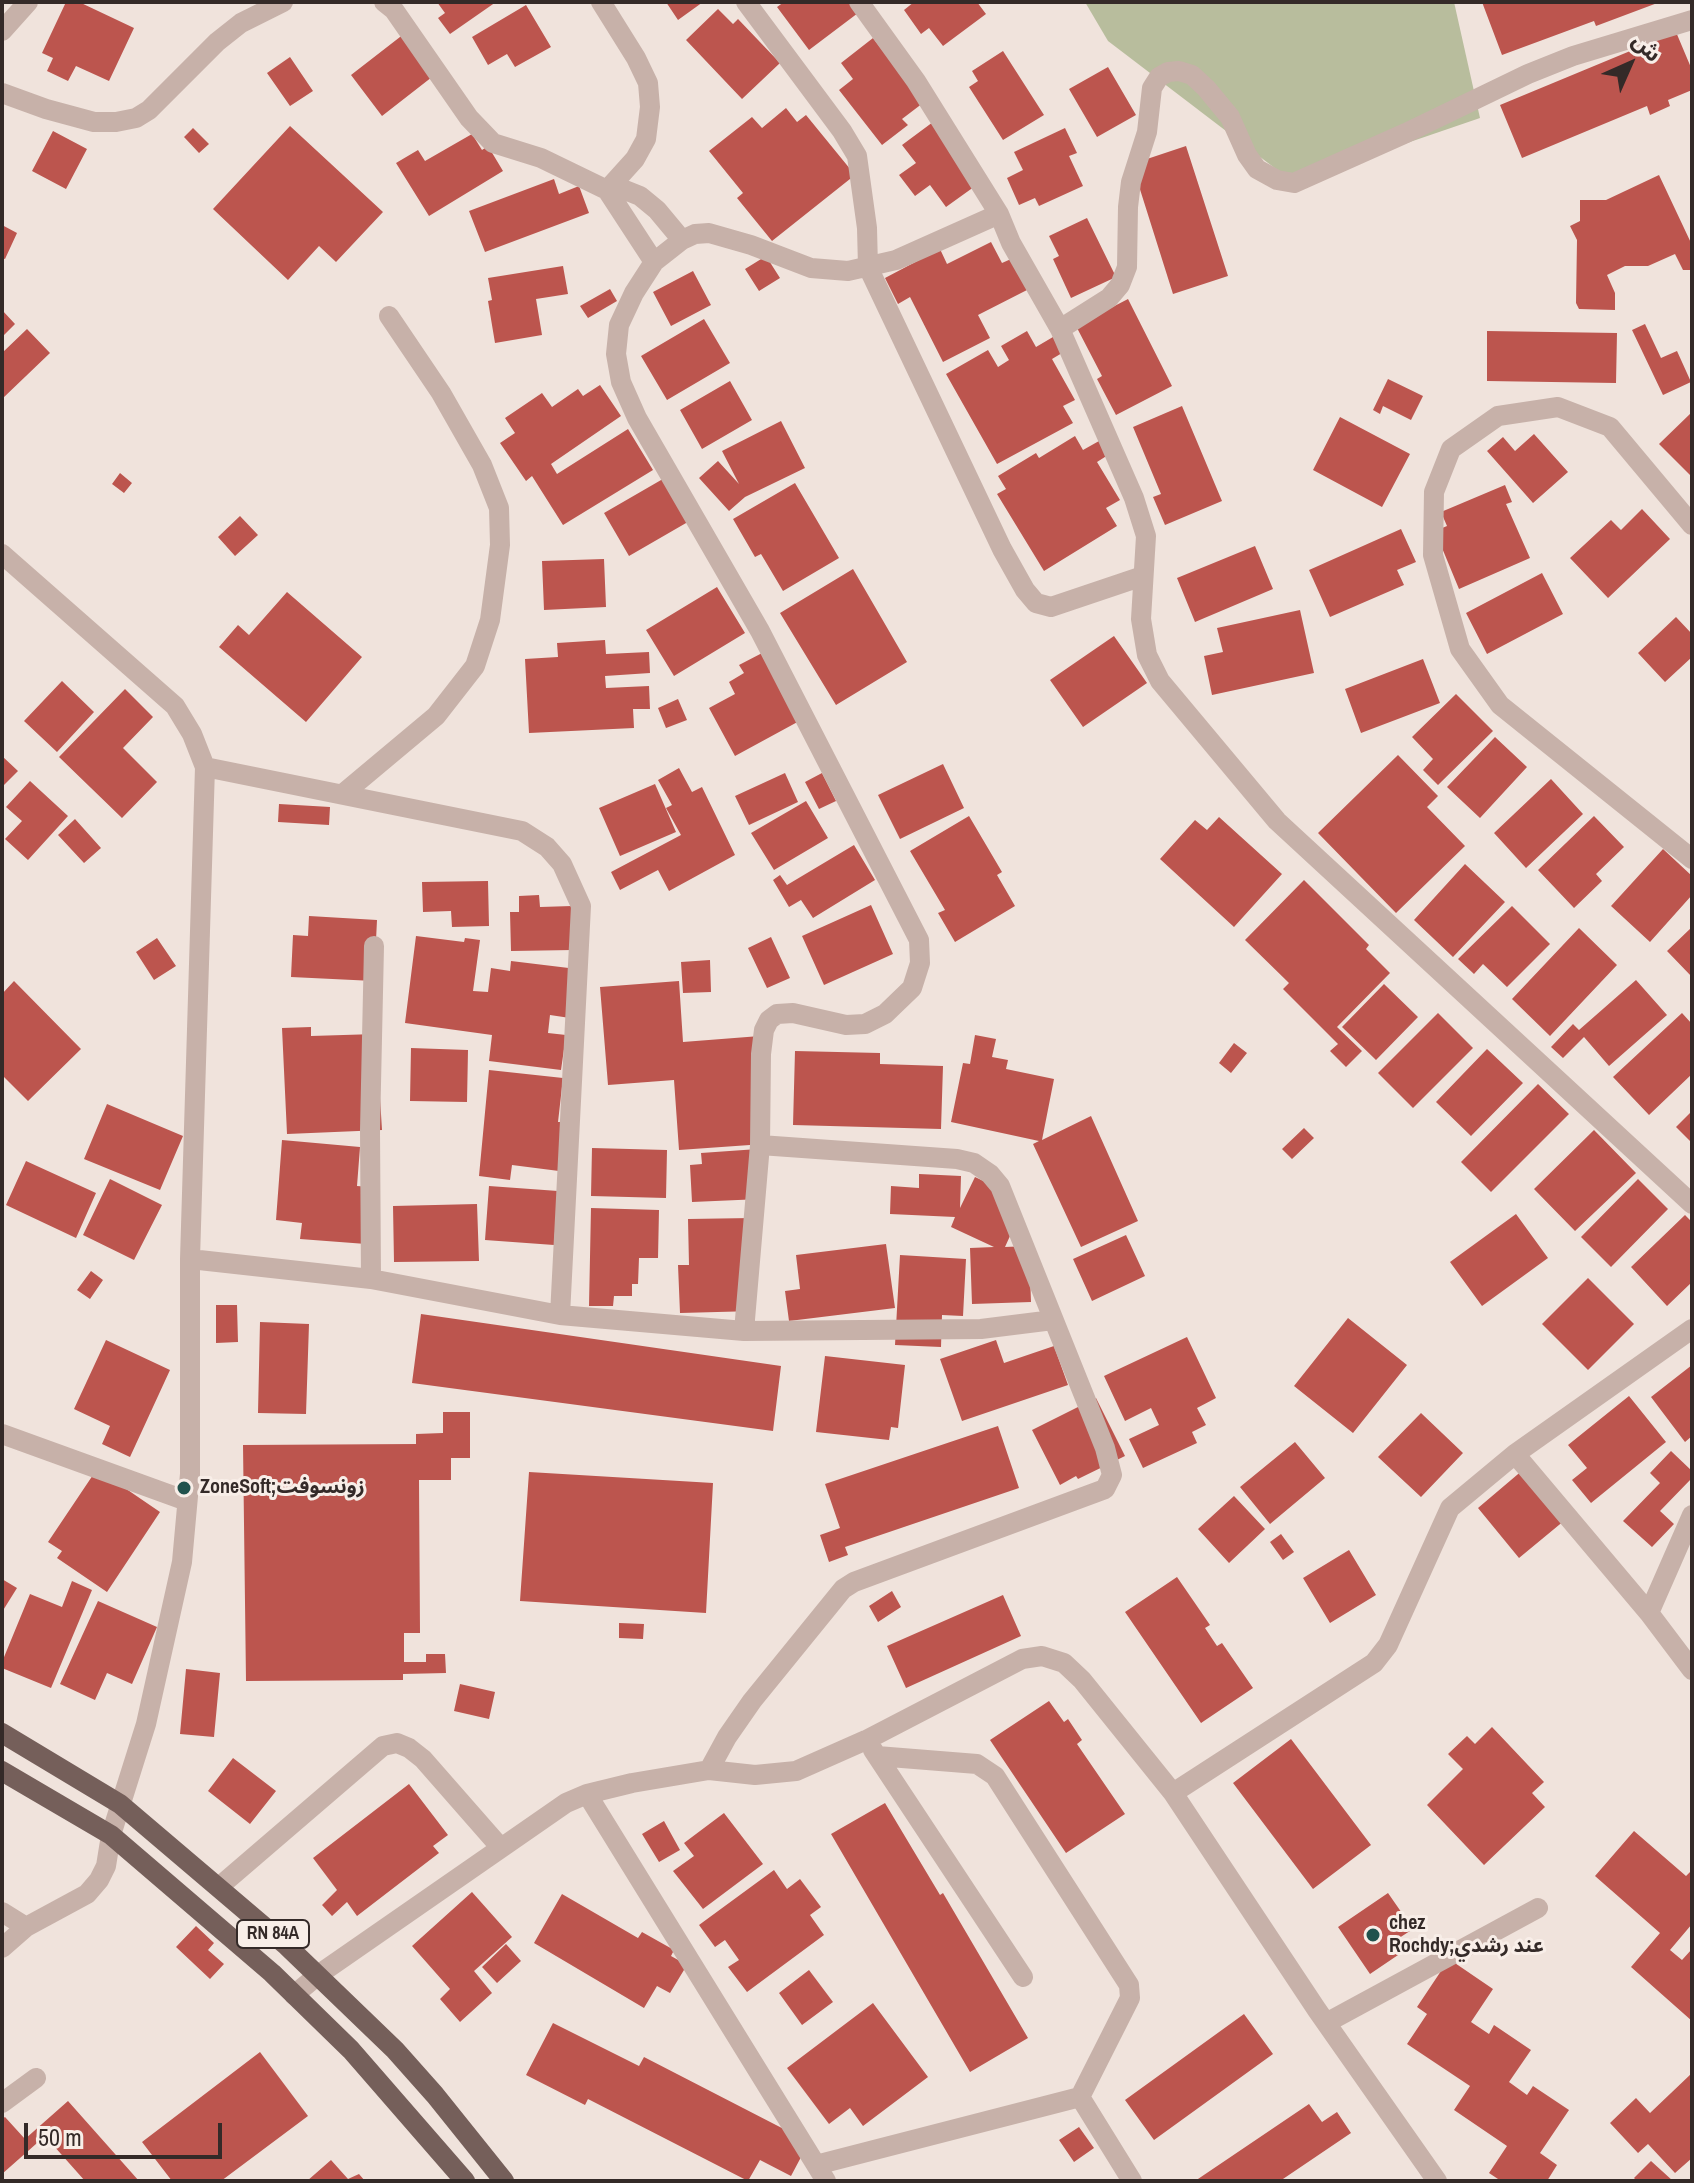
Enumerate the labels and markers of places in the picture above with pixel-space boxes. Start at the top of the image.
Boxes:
place label: ZoneSoft;زونسوفت [200,1476,365,1500]
marker: ZoneSoft;زونسوفت [175,1479,193,1497]
place label: chez Rochdy;عند رشدي [1389,1912,1544,1959]
marker: chez Rochdy;عند رشدي [1364,1926,1382,1944]

